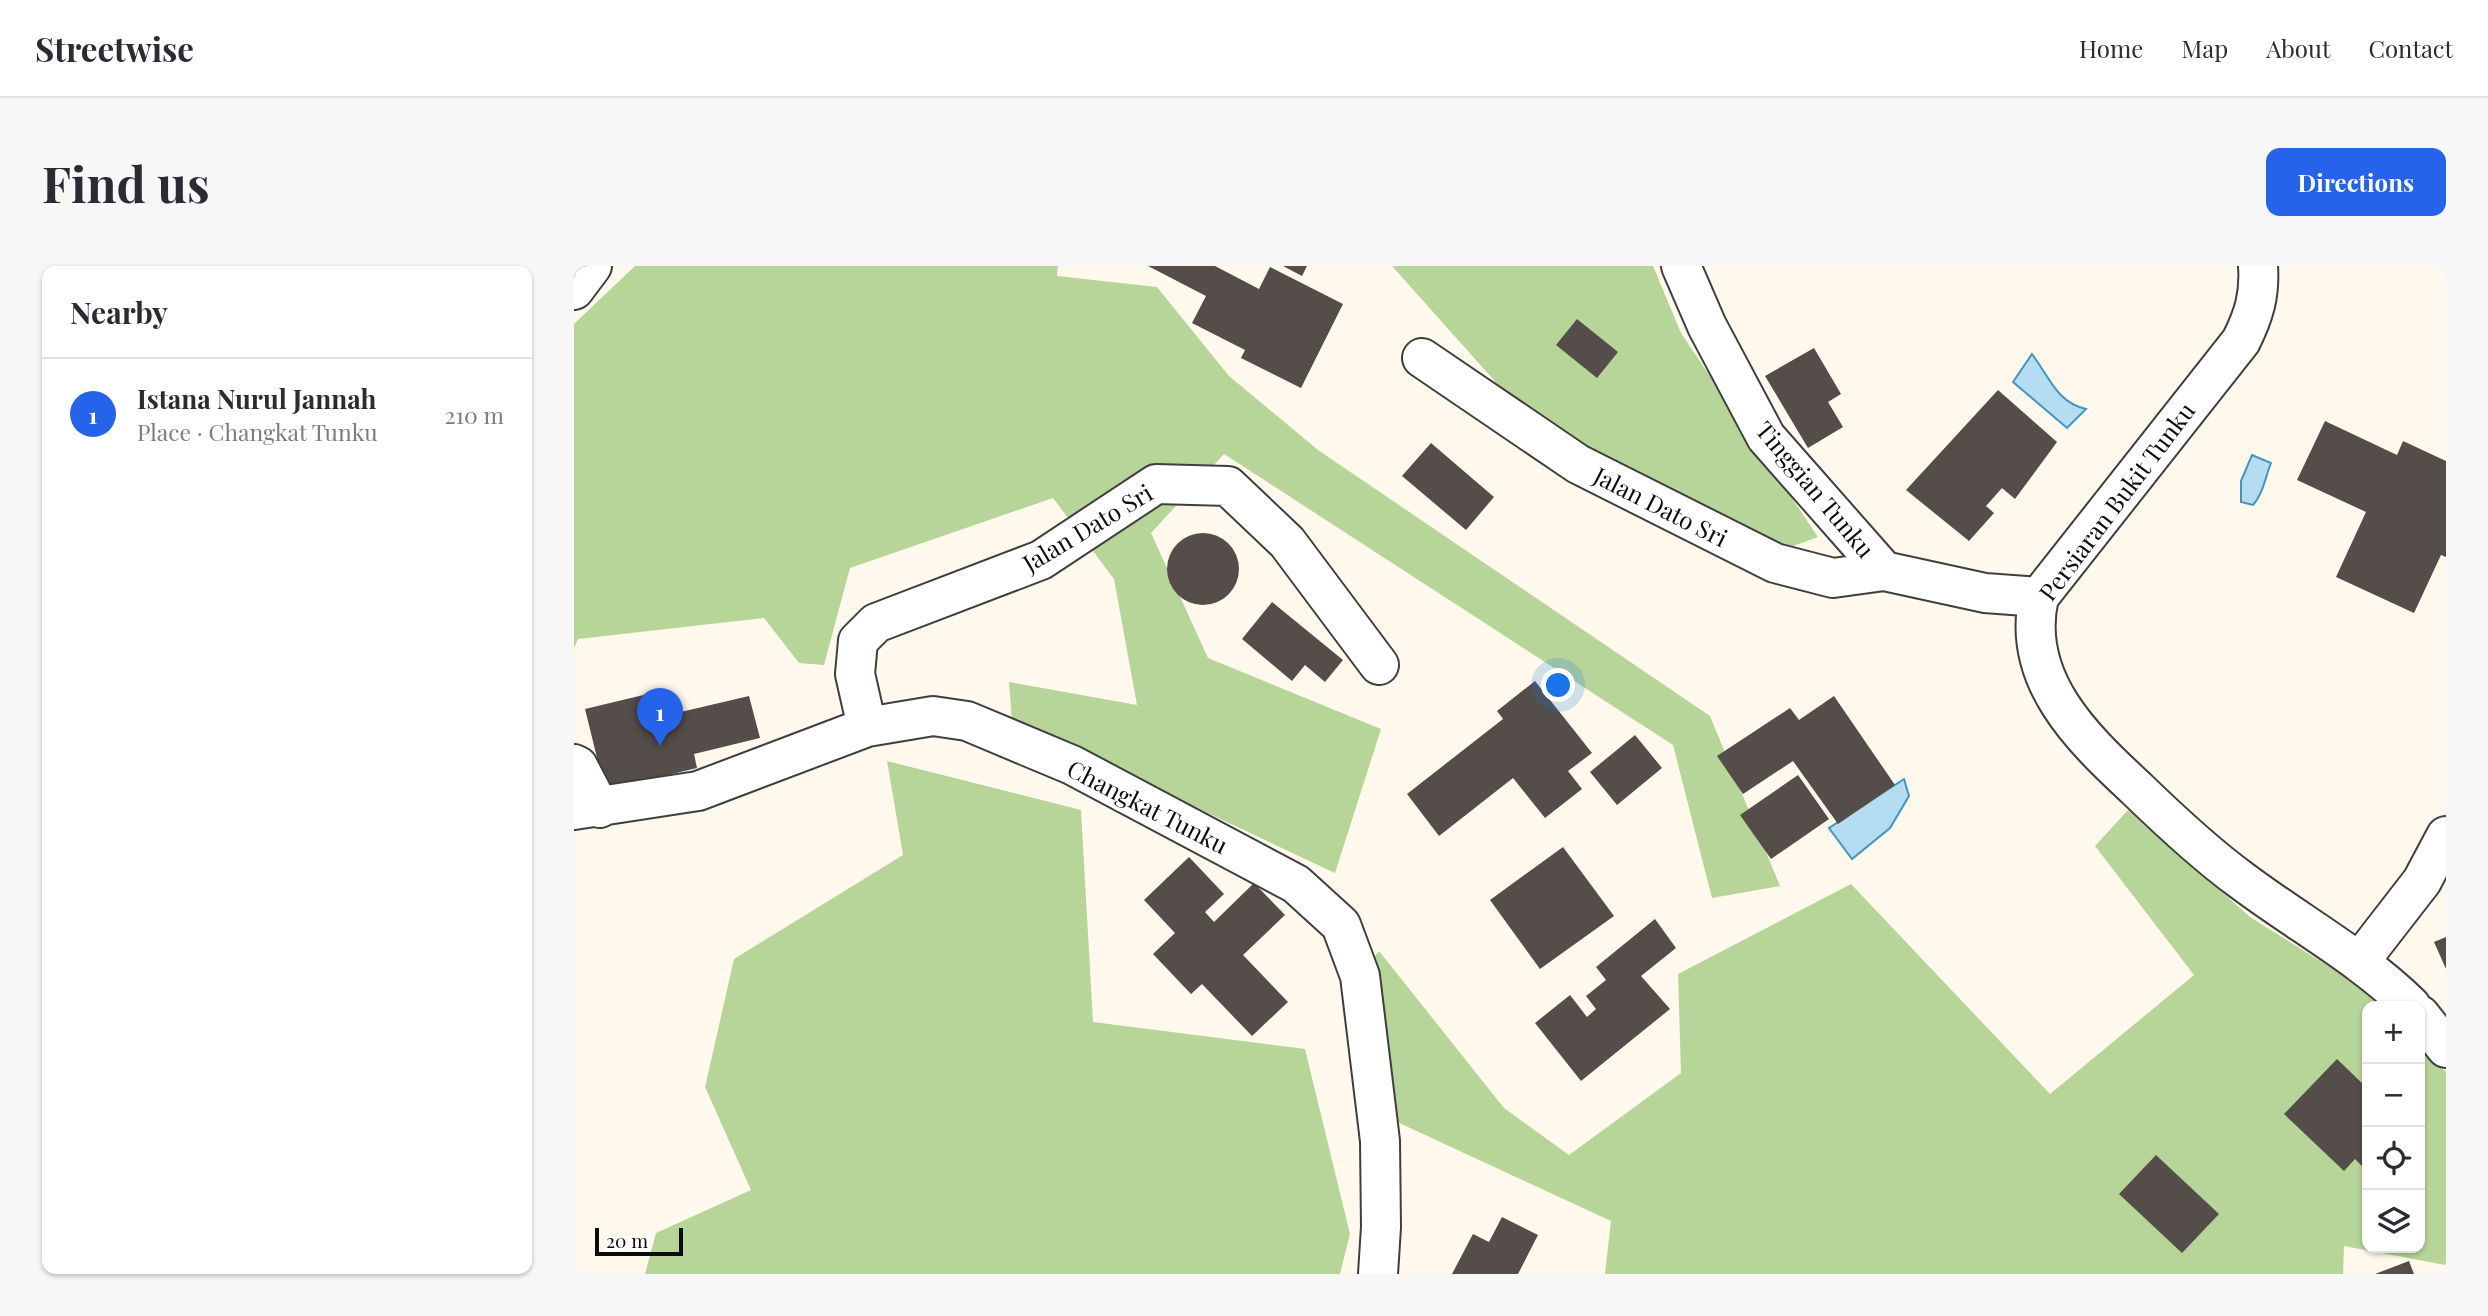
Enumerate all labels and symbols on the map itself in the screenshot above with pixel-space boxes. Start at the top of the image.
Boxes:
street label: Persiaran Bukit Tunku [2031,395,2201,607]
street label: Tinggian Tunku [1750,414,1883,564]
street label: Jalan Dato Sri [1588,458,1733,553]
street label: Jalan Dato Sri [1015,476,1158,579]
your location [1541,668,1575,702]
pin: 1 [637,688,683,746]
street label: Changkat Tunku [1062,752,1234,860]
scale bar [595,1225,682,1257]

